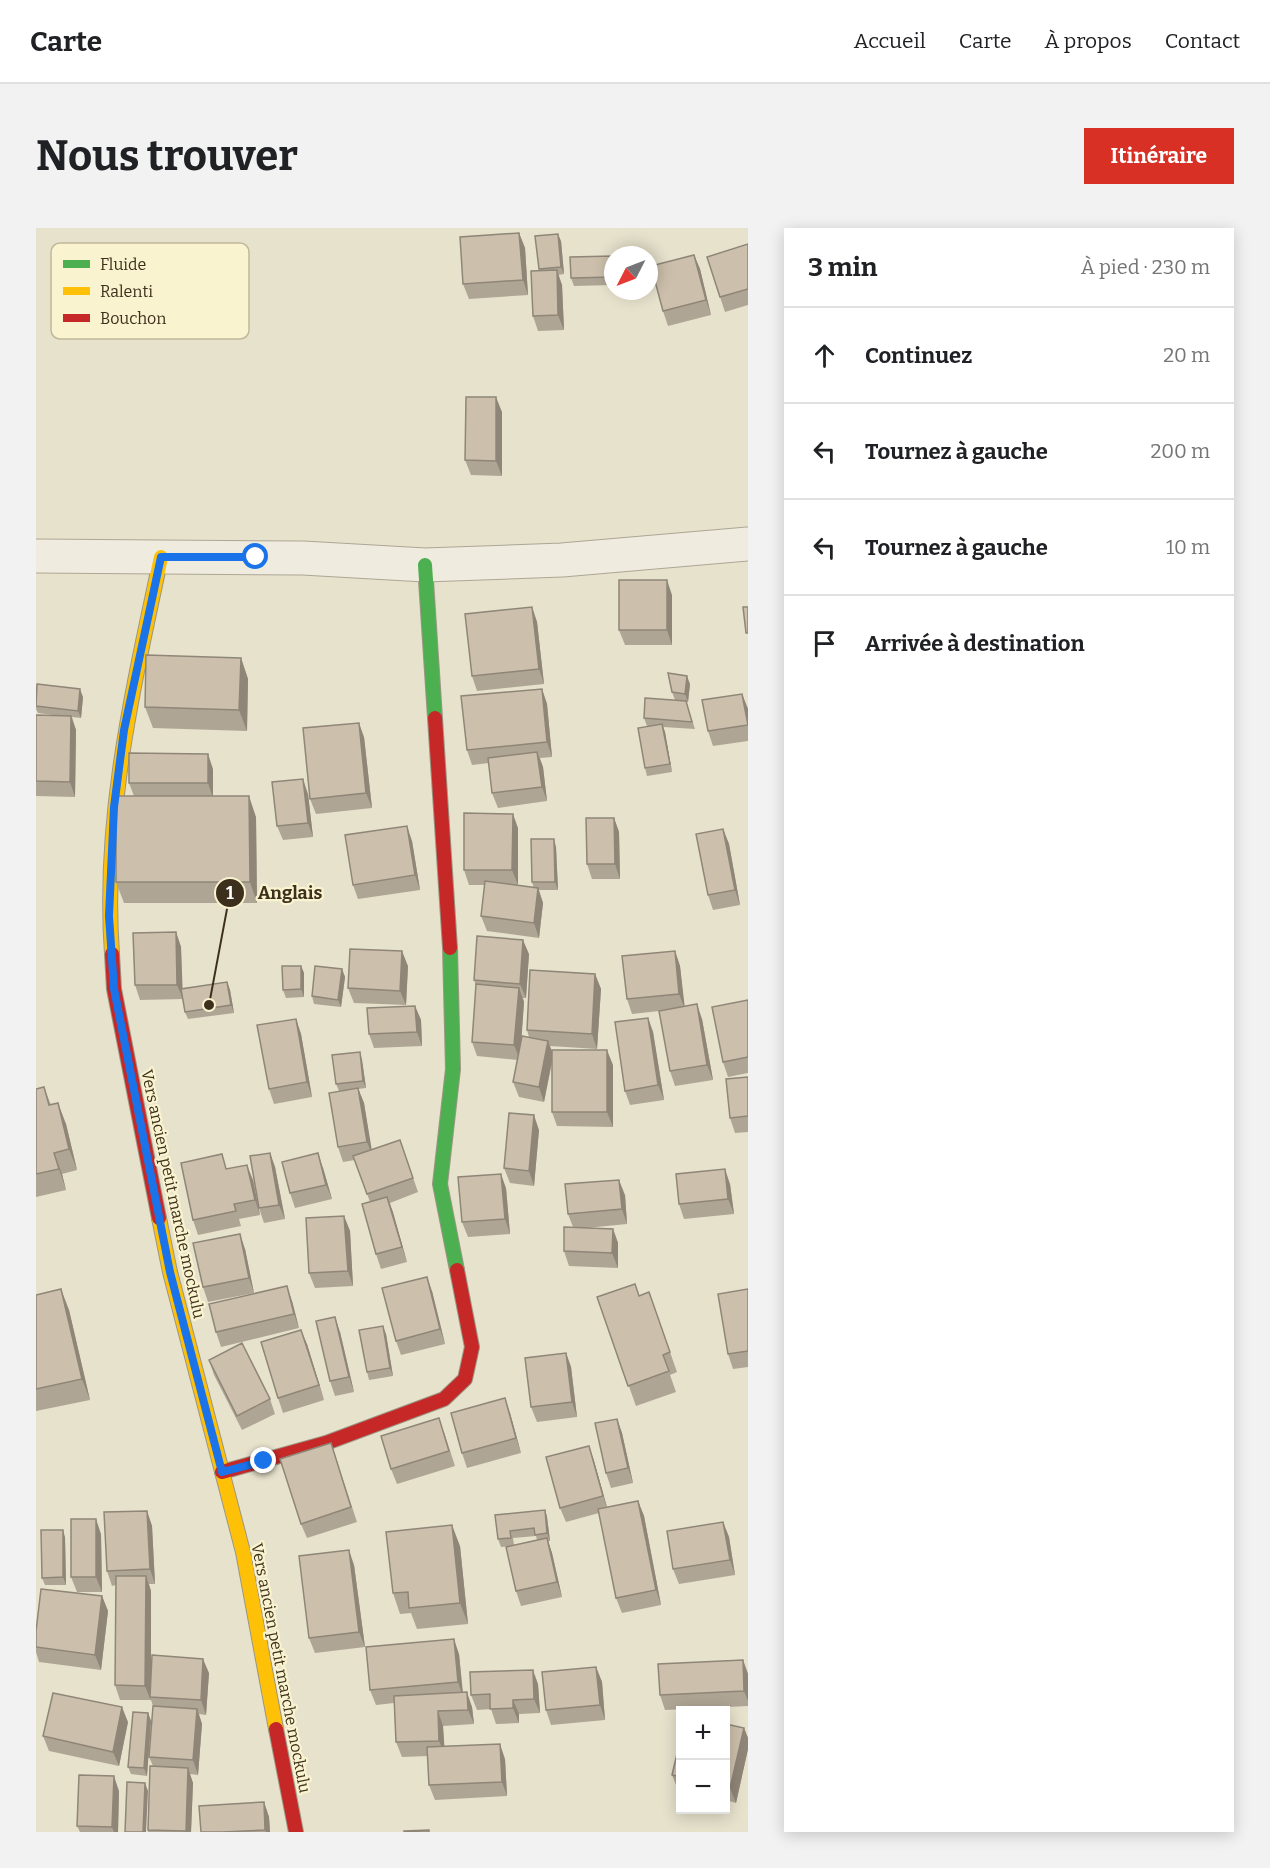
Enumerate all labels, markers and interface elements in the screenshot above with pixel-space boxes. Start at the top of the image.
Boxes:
text: Carte [30,25,102,58]
text: Accueil [854,28,926,54]
text: Carte [959,28,1012,54]
text: À propos [1045,28,1132,54]
text: Contact [1165,28,1240,54]
button: Itinéraire [1084,128,1234,184]
text: Nous trouver [36,131,298,181]
legend [51,243,249,339]
north arrow [604,246,658,300]
text: 3 min [808,252,877,283]
text: Fluide [100,255,146,274]
text: À pied · 230 m [1081,255,1210,279]
text: Ralenti [100,282,153,301]
text: Bouchon [100,309,166,328]
icon: ahead [808,339,841,372]
text: Continuez [865,342,972,369]
text: 20 m [1163,343,1210,367]
icon: left [808,435,841,468]
text: Tournez à gauche [865,438,1048,465]
text: 200 m [1150,439,1210,463]
icon: left [808,531,841,564]
text: Tournez à gauche [865,534,1048,561]
text: 10 m [1166,535,1210,559]
route start [242,543,268,569]
icon: arrive [808,627,841,660]
text: Arrivée à destination [865,630,1085,657]
callout: Anglais [215,875,334,911]
text: 1 [226,882,234,904]
text: Anglais [258,882,322,904]
street label: Vers ancien petit marche mockulu [137,1068,209,1320]
route end [250,1447,276,1473]
street label: Vers ancien petit marche mockulu [247,1541,315,1795]
map controls [676,1706,730,1814]
button: + [676,1706,730,1760]
button: − [676,1760,730,1814]

